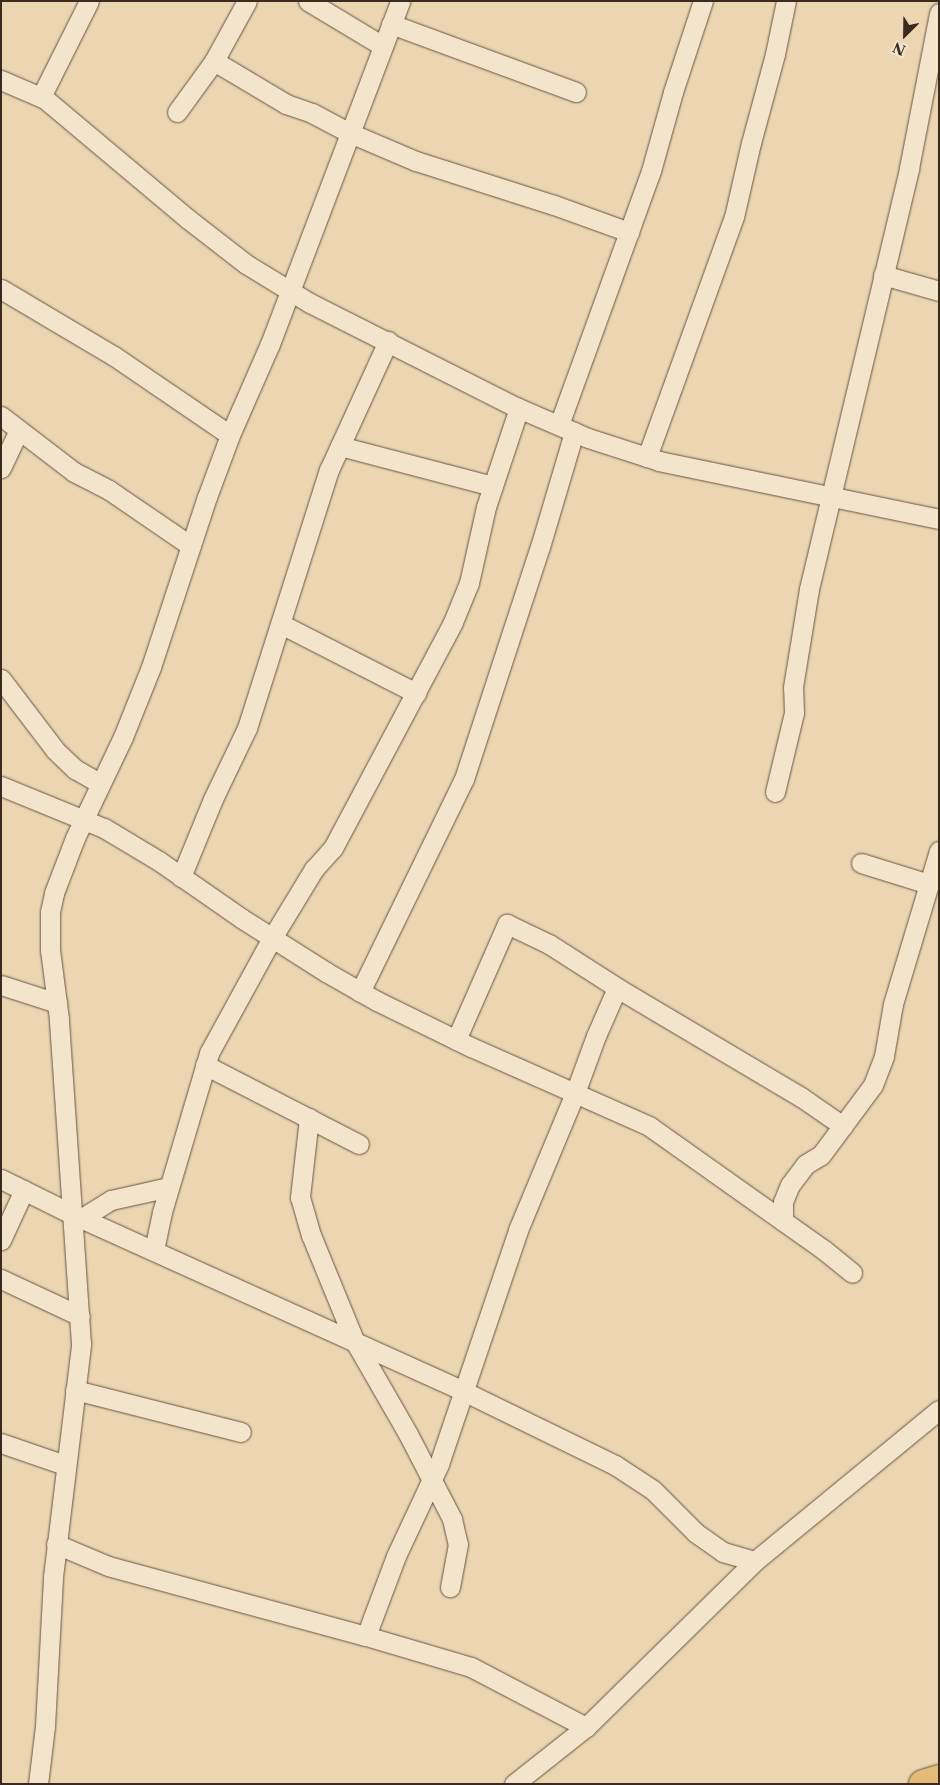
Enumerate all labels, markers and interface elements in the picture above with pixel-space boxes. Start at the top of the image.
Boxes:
north arrow [880,10,930,60]
text: N [890,38,908,59]

